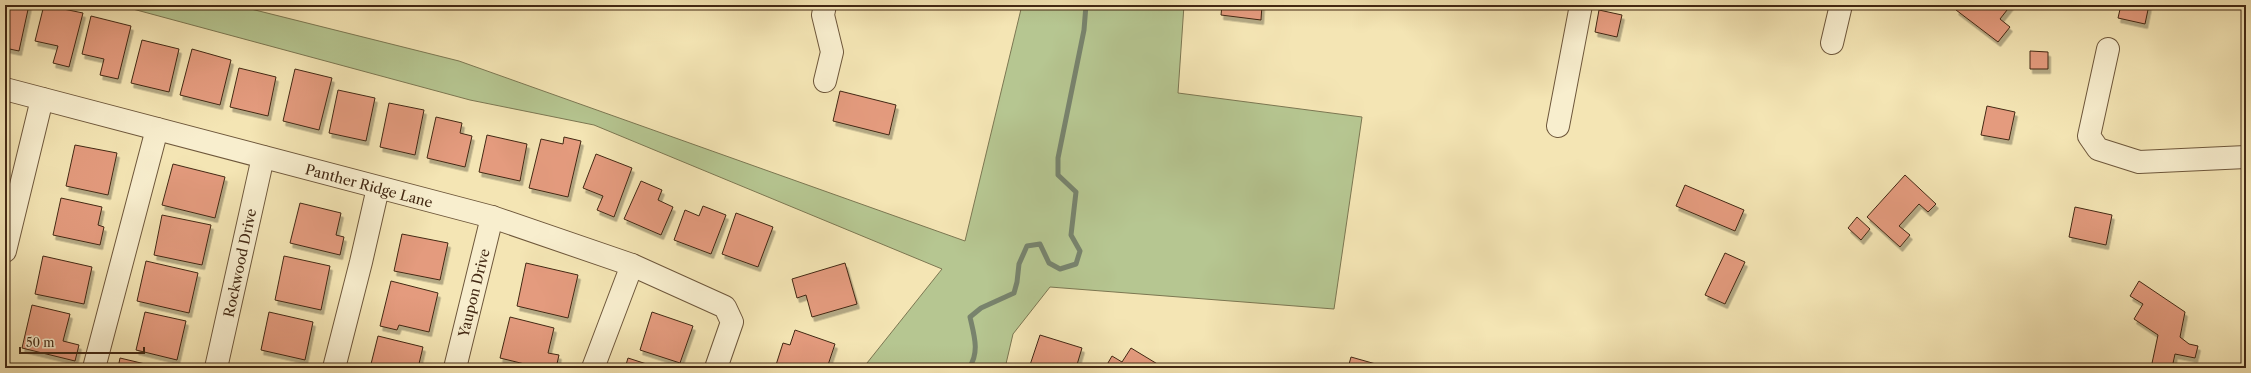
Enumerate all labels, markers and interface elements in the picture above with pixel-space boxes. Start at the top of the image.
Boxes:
street label: Panther Ridge Lane [303,160,435,212]
street label: Rockwood Drive [220,207,260,319]
street label: Yaupon Drive [454,247,494,340]
scale bar [20,329,144,355]
text: 50 m [26,335,55,350]

